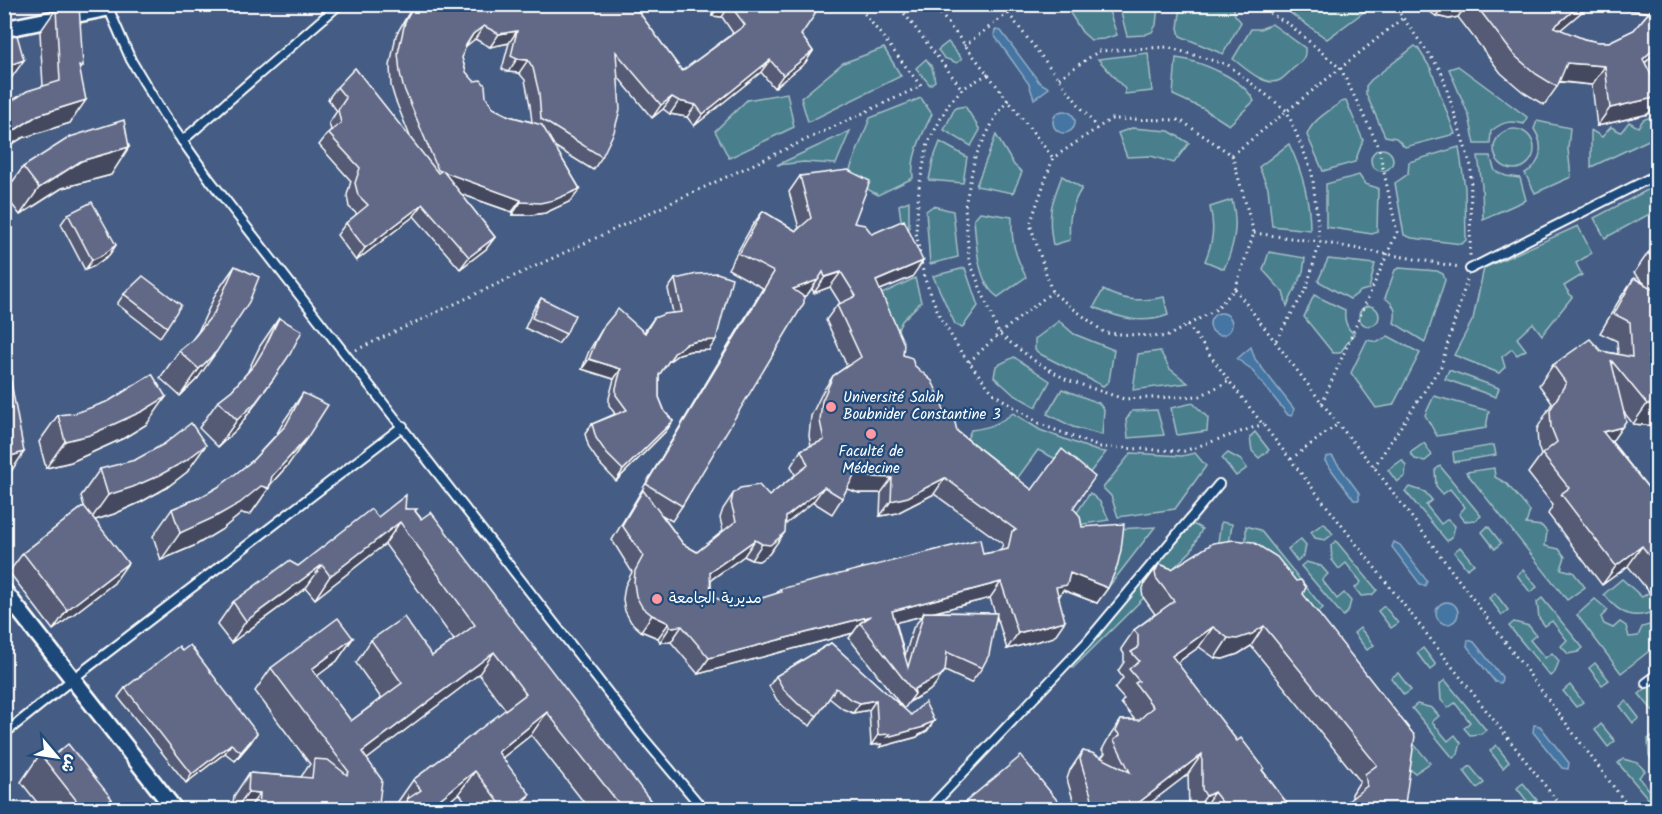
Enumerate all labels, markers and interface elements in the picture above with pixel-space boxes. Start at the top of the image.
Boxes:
place label: Université Salah Boubnider Constantine 3 [843,386,1001,427]
marker: Université Salah Boubnider Constantine 3 [824,400,838,414]
marker: Faculté de Médecine [864,427,878,441]
place label: Faculté de Médecine [838,440,904,481]
place label: مديرية الجامعة [669,587,762,611]
marker: مديرية الجامعة [650,592,664,606]
north arrow [27,727,87,787]
text: ش [54,750,84,777]

